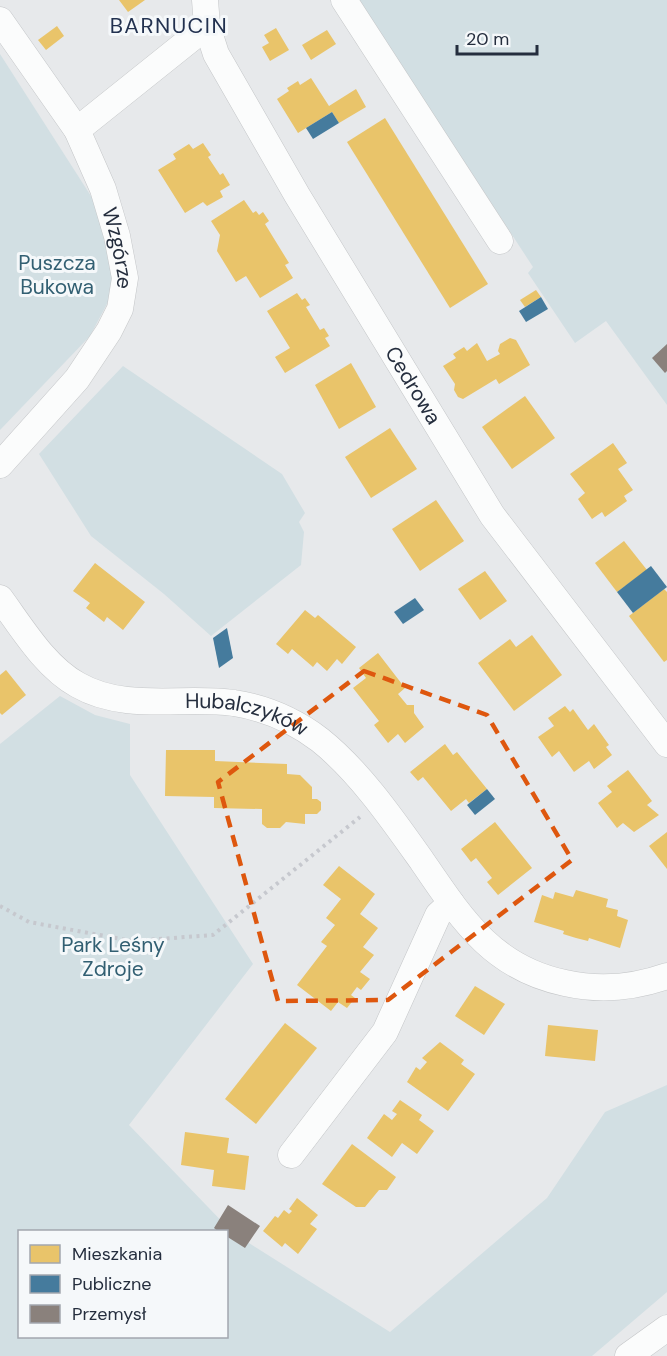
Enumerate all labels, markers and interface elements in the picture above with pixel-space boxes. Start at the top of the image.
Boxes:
district label: BARNUCIN [110,11,228,40]
scale bar [457,18,536,56]
text: 20 m [466,27,509,51]
street label: Wzgórze [95,204,139,291]
park label: Puszcza Bukowa [18,249,96,301]
street label: Cedrowa [378,341,448,430]
street label: Hubalczyków [185,687,313,743]
park label: Park Leśny Zdroje [61,931,165,983]
legend [18,1230,228,1338]
text: Mieszkania [72,1242,162,1266]
text: Publiczne [72,1272,151,1296]
text: Przemysł [72,1302,147,1326]

